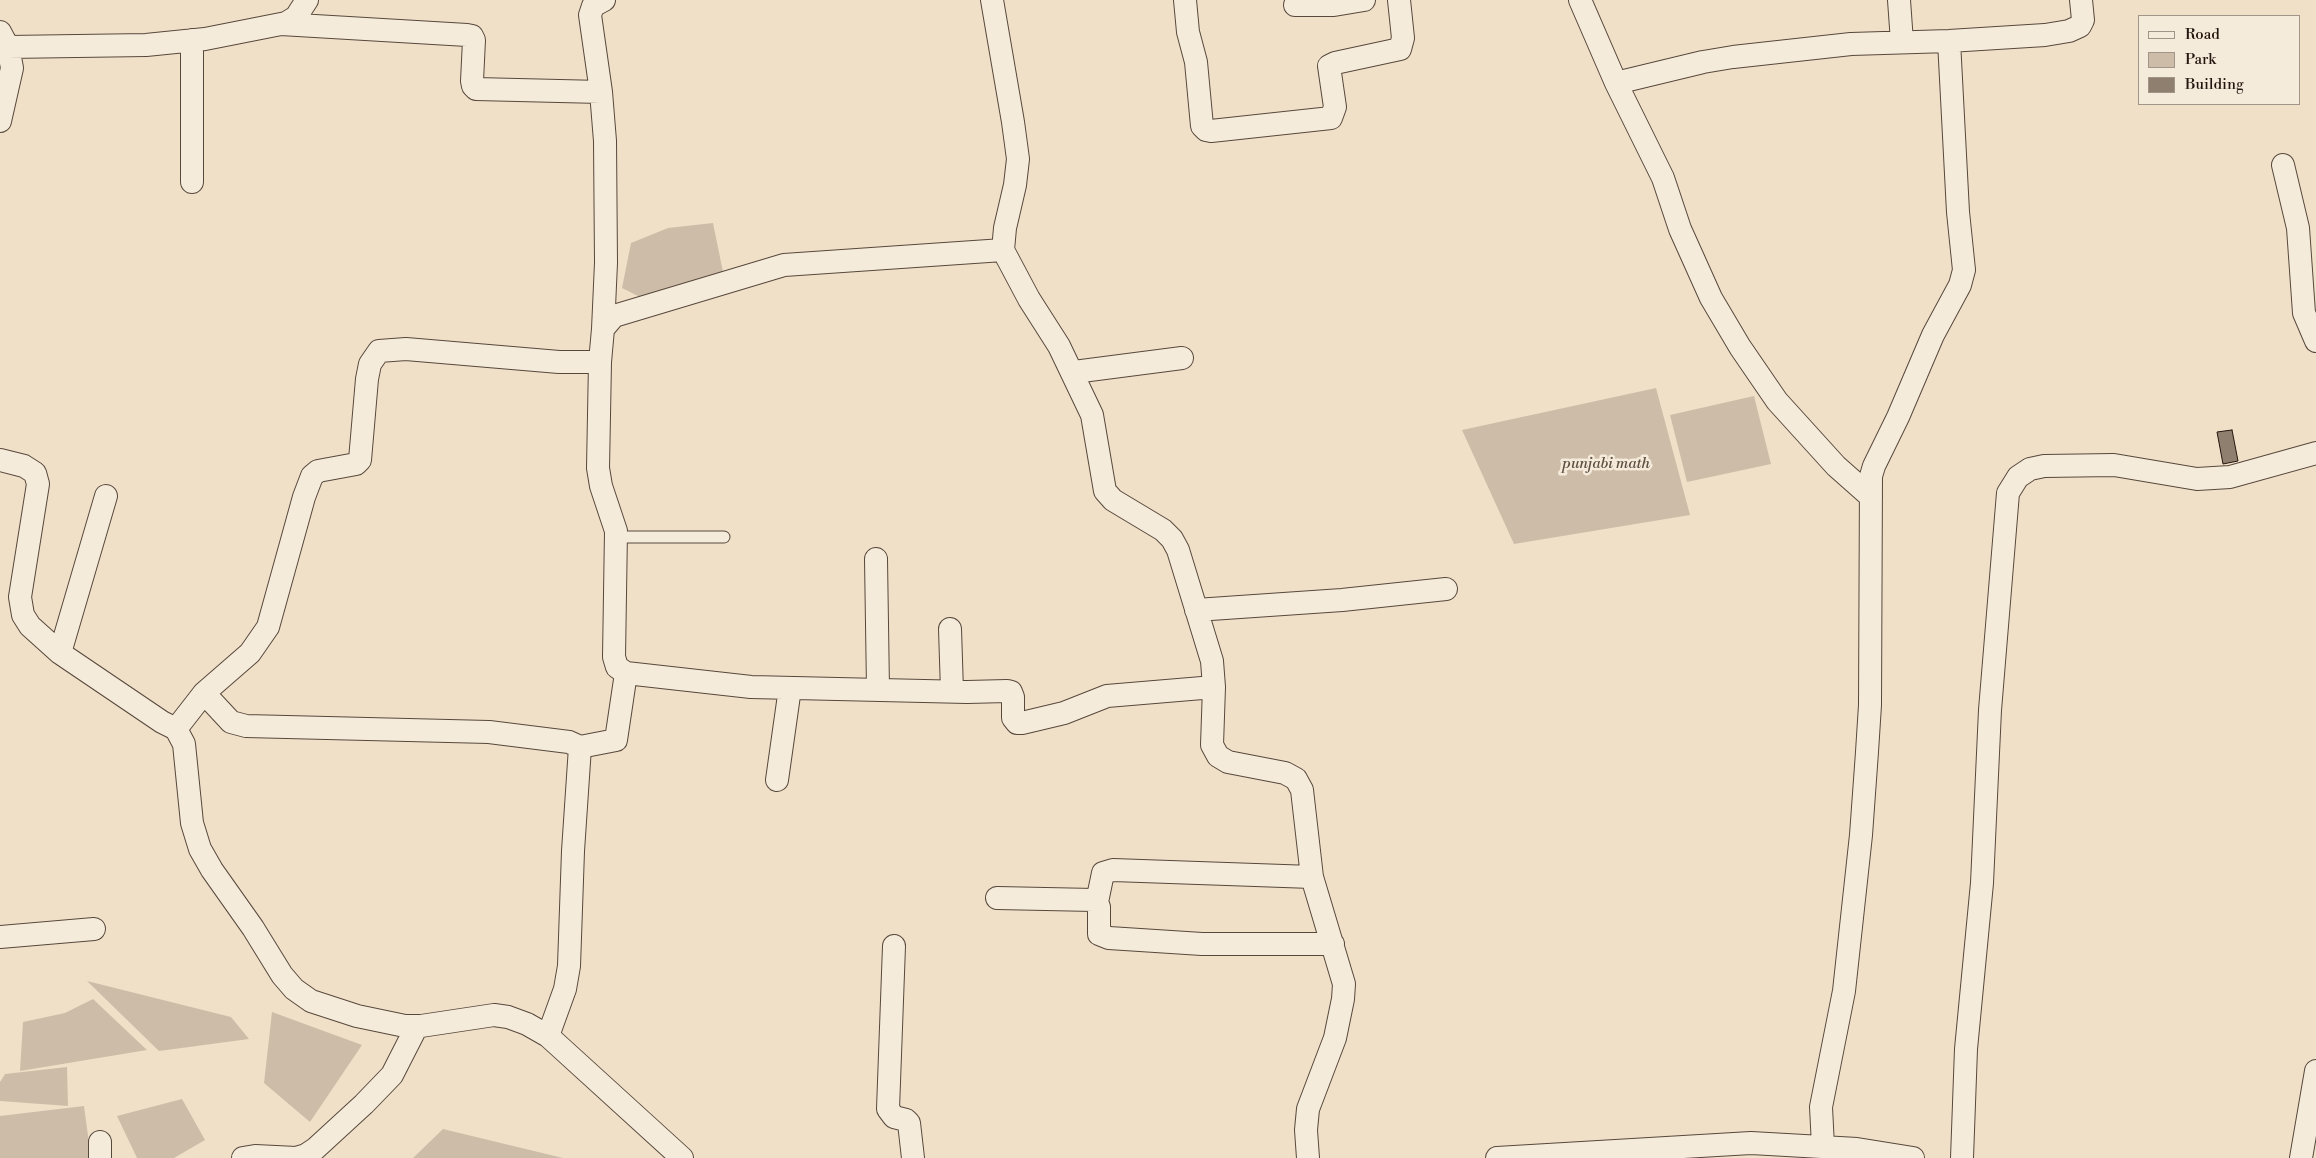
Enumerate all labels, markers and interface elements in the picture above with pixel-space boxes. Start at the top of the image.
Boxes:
legend [2138,15,2301,105]
text: Road [2185,25,2220,44]
text: Park [2185,50,2216,69]
text: Building [2185,75,2244,94]
park label: punjabi math [1562,455,1650,473]

